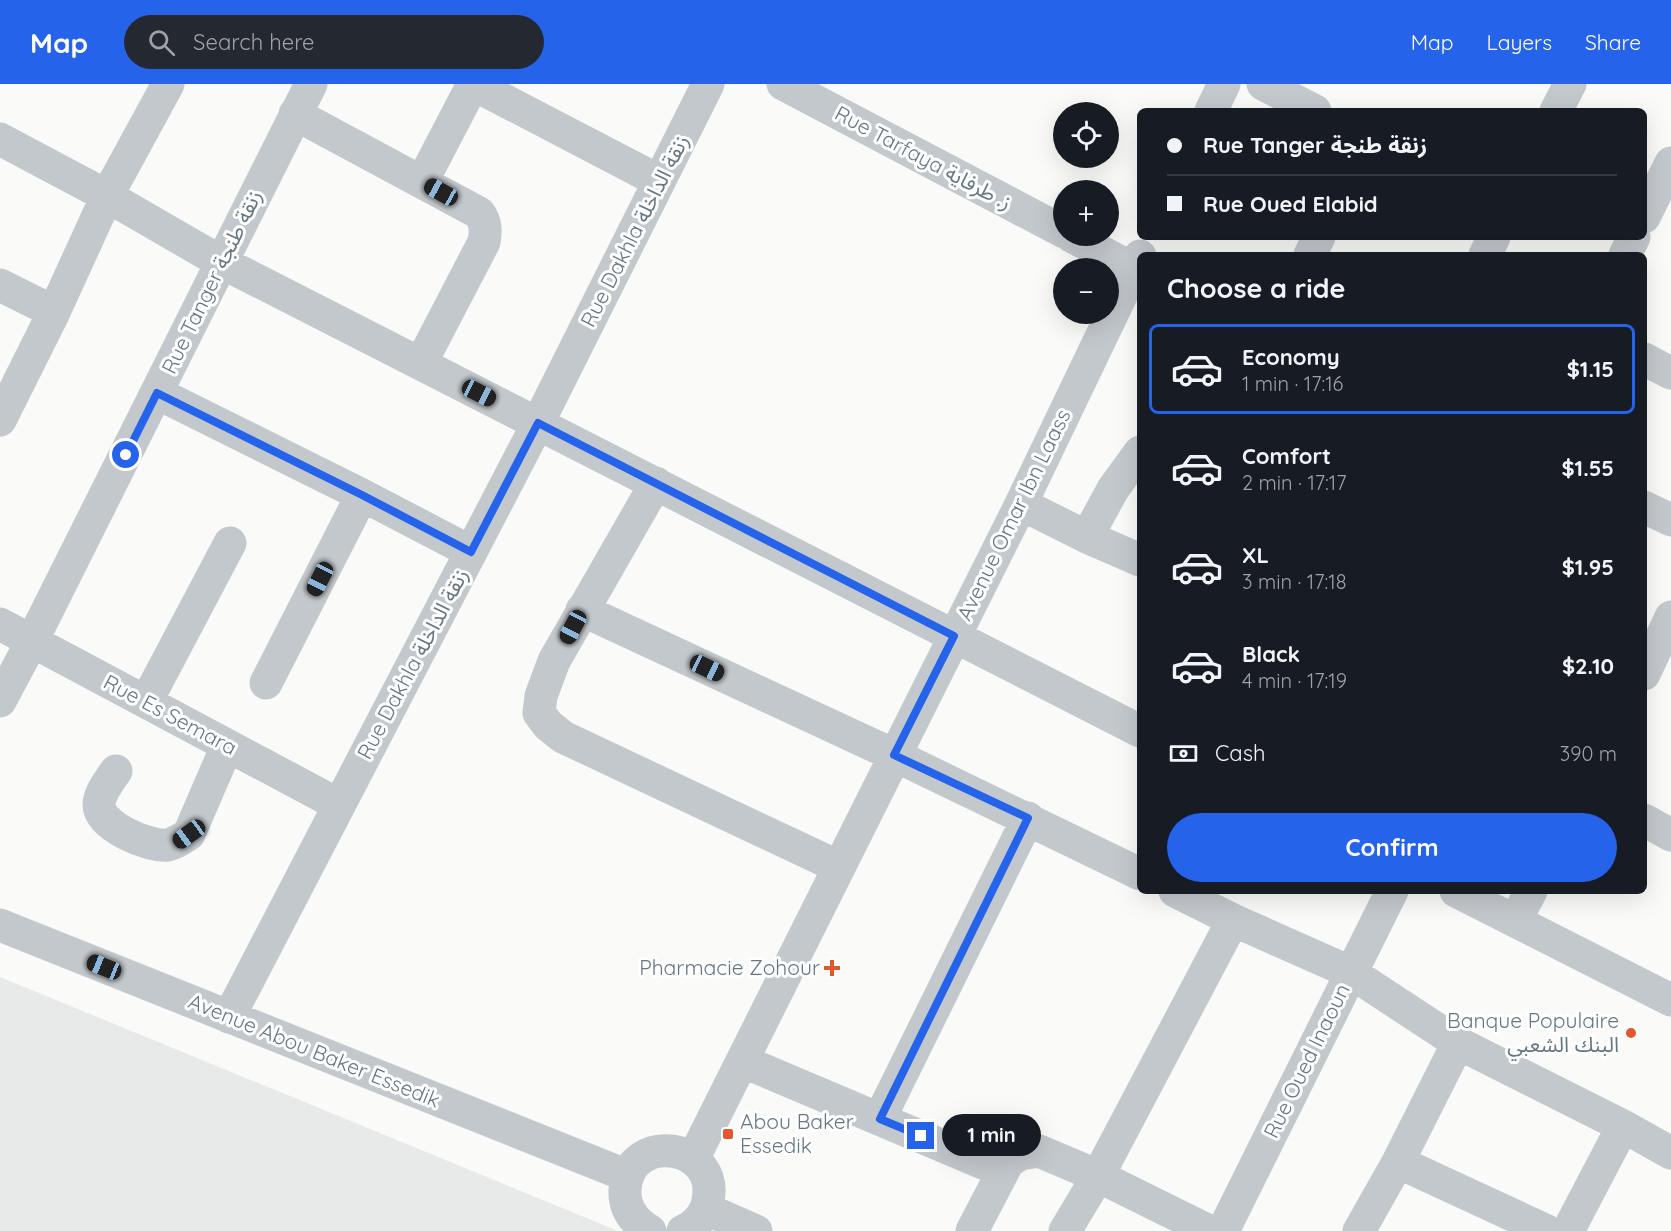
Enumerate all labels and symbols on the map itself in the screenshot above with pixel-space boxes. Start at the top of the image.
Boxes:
street label: Rue Tarfaya ز. طرفاية [831,99,1016,215]
street label: Rue Dakhla زنقة الداخلة [574,130,694,331]
car [421,175,461,209]
street label: Rue Tanger زنقة طنجة [155,185,267,378]
car [459,377,499,409]
street label: Avenue Omar Ibn Laass [951,405,1076,624]
route start [112,441,139,468]
car [304,559,336,599]
street label: Rue Dakhla زنقة الداخلة [351,564,473,763]
car [557,607,589,647]
car [687,652,727,684]
street label: Rue Es Semara [99,668,241,760]
car [169,816,209,852]
car [84,952,124,982]
place label: Pharmacie Zohour [639,954,820,980]
marker: Pharmacie Zohour [825,961,839,975]
street label: Rue Oued Inaoun [1257,979,1355,1142]
street label: Avenue Abou Baker Essedik [185,988,444,1113]
place label: Banque Populaire البنك الشعبي [1447,1007,1619,1061]
marker: Banque Populaire البنك الشعبي [1624,1026,1638,1040]
place label: Abou Baker Essedik [740,1108,854,1158]
callout: 1 min [942,1115,1041,1157]
route end [907,1122,934,1149]
marker: Abou Baker Essedik [721,1127,735,1141]

